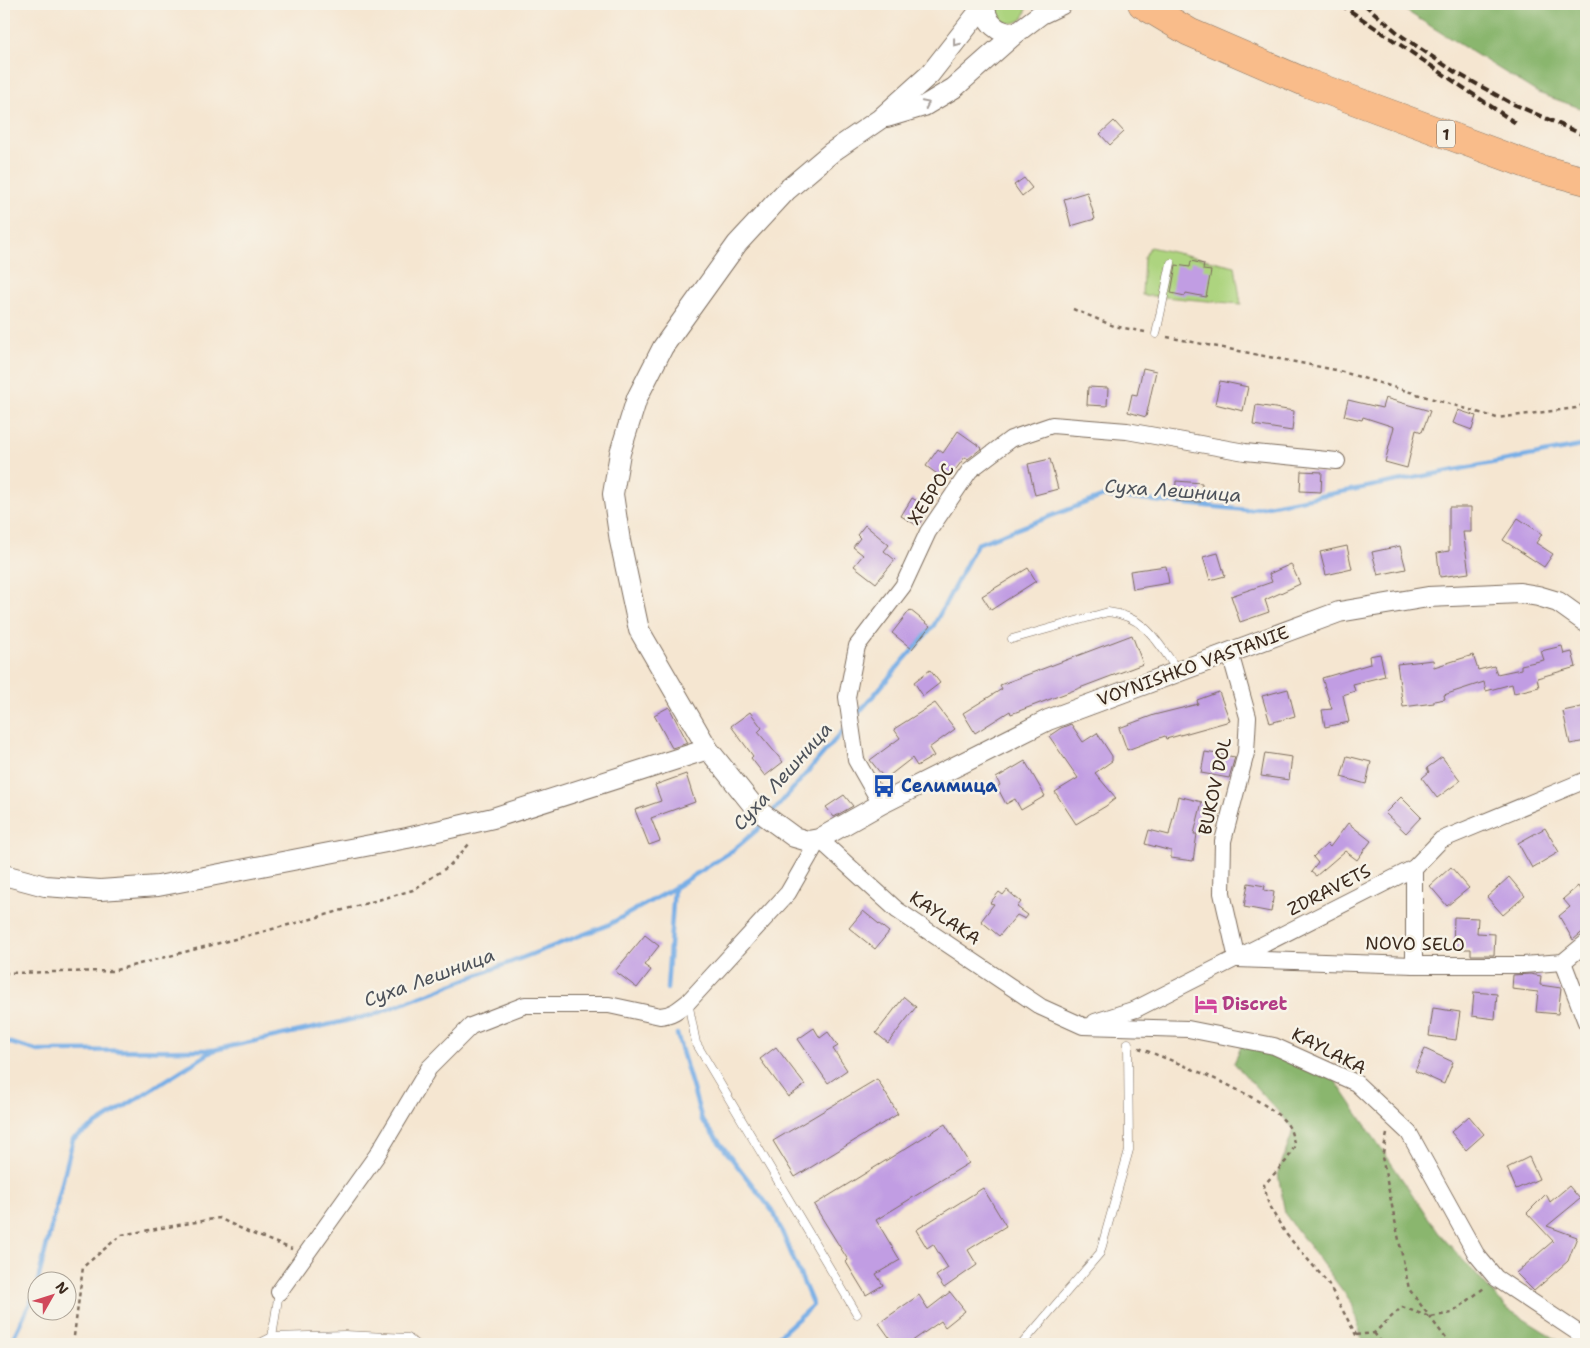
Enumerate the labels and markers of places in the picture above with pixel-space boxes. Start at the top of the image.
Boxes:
bus stop icon: Селимица [871,773,897,799]
place label: Селимица [901,774,998,798]
hotel icon: Discret [1193,991,1219,1017]
place label: Discret [1222,992,1288,1016]

